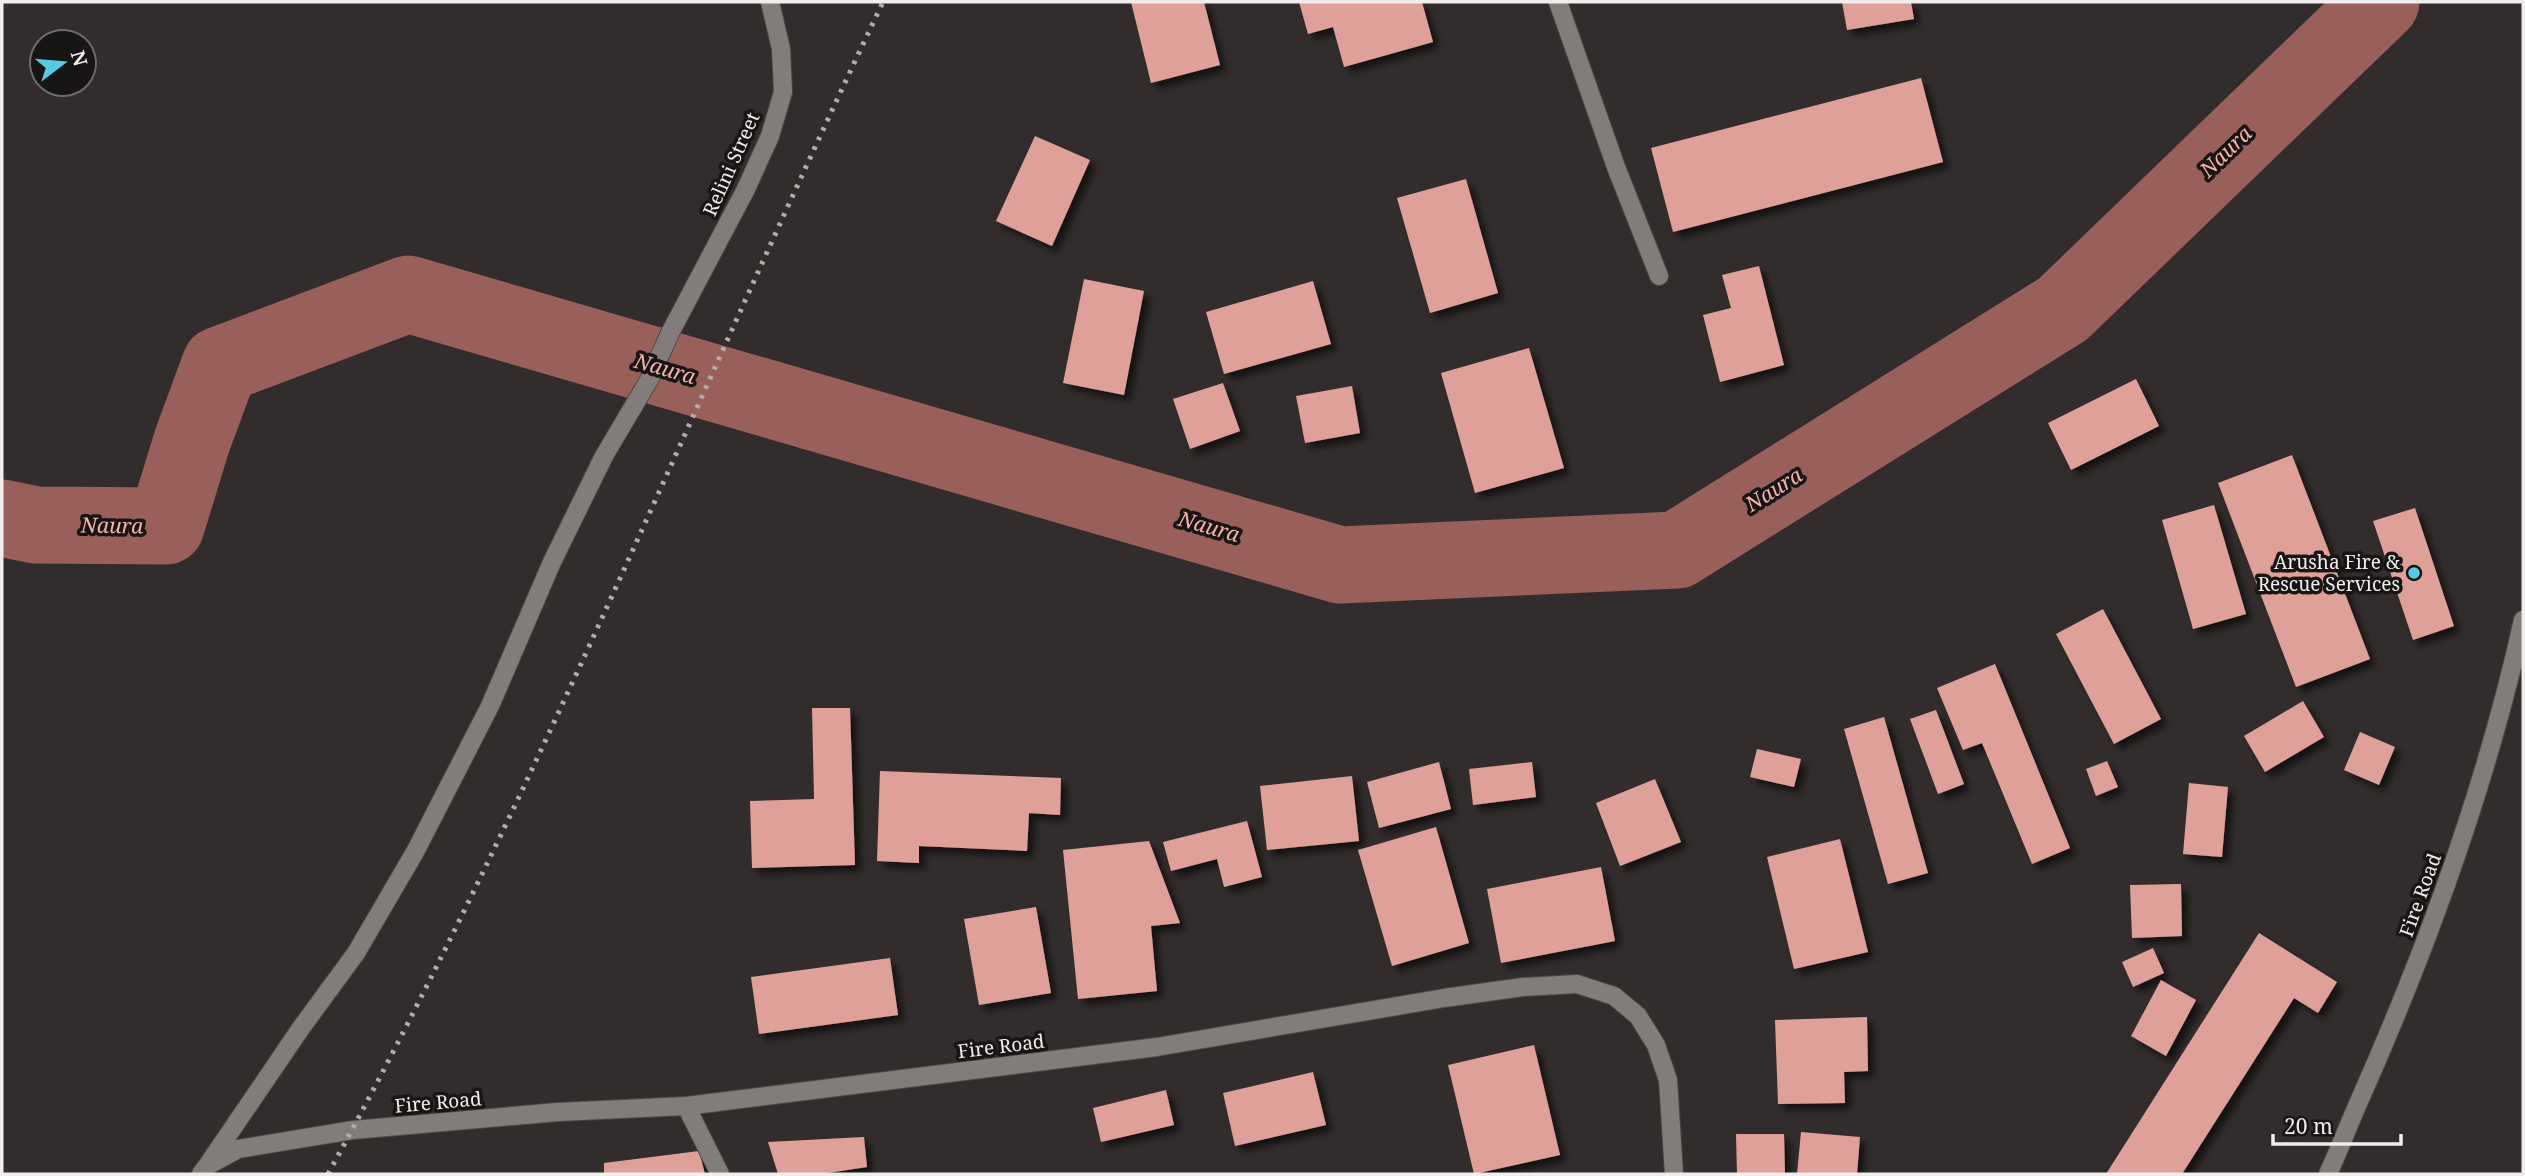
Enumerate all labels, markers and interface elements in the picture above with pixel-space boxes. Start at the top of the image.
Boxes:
north arrow [28,28,98,98]
text: N [65,48,94,69]
street label: Relini Street [697,108,766,220]
water label: Naura [2192,119,2258,184]
water label: Naura [630,346,700,390]
water label: Naura [1739,460,1808,518]
water label: Naura [1174,504,1244,548]
water label: Naura [80,510,144,540]
place label: Arusha Fire & Rescue Services [2258,549,2400,597]
marker: Arusha Fire & Rescue Services [2406,565,2422,581]
street label: Fire Road [2393,849,2447,940]
street label: Fire Road [956,1028,1046,1064]
street label: Fire Road [393,1085,483,1119]
scale bar [2273,1102,2401,1146]
text: 20 m [2284,1112,2333,1140]

